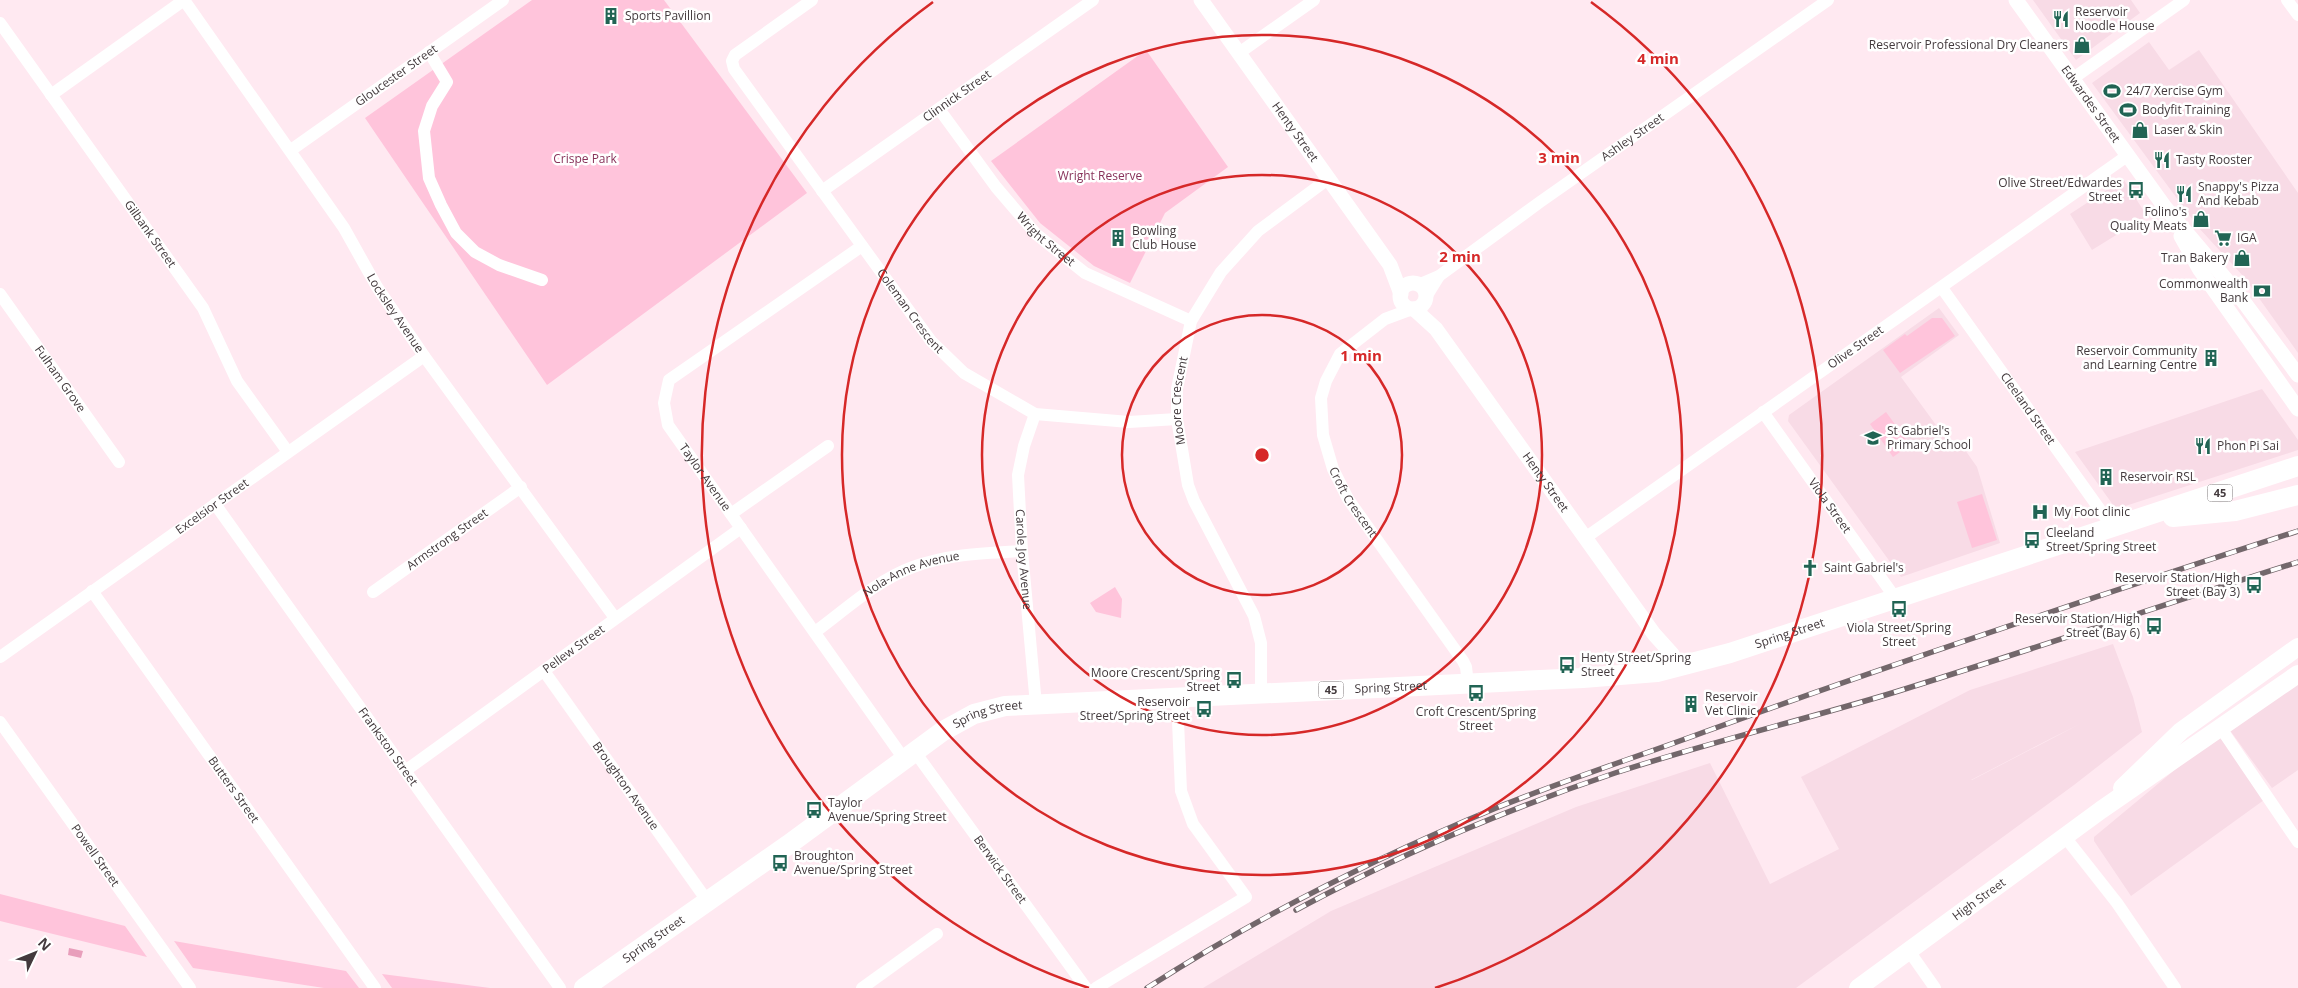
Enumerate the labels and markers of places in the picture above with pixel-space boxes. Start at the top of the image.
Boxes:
place label: Reservoir Noodle House [2075,3,2155,34]
building icon: Sports Pavillion [601,6,621,26]
place label: Sports Pavillion [625,7,711,24]
restaurant icon: Reservoir Noodle House [2051,9,2071,29]
shop icon: Reservoir Professional Dry Cleaners [2072,35,2092,55]
place label: Reservoir Professional Dry Cleaners [1869,36,2068,53]
sports icon: 24/7 Xercise Gym [2102,81,2122,101]
place label: 24/7 Xercise Gym [2126,82,2223,99]
sports icon: Bodyfit Training [2118,100,2138,120]
place label: Bodyfit Training [2142,101,2231,118]
shop icon: Laser & Skin [2130,120,2150,140]
place label: Laser & Skin [2154,121,2223,138]
restaurant icon: Tasty Rooster [2152,150,2172,170]
place label: Tasty Rooster [2176,151,2252,168]
place label: Olive Street/Edwardes Street [1998,174,2122,205]
place label: Snappy's Pizza And Kebab [2198,178,2279,209]
bus stop icon: Olive Street/Edwardes Street [2126,180,2146,200]
restaurant icon: Snappy's Pizza And Kebab [2174,184,2194,204]
place label: Folino's Quality Meats [2110,203,2187,234]
shop icon: Folino's Quality Meats [2191,209,2211,229]
place label: Bowling Club House [1132,222,1197,253]
building icon: Bowling Club House [1108,228,1128,248]
supermarket icon: IGA [2213,228,2233,248]
place label: IGA [2237,229,2257,246]
shop icon: Tran Bakery [2232,248,2252,268]
place label: Tran Bakery [2161,249,2229,266]
place label: Commonwealth Bank [2159,275,2249,306]
bank icon: Commonwealth Bank [2252,281,2272,301]
place label: Reservoir Community and Learning Centre [2076,342,2198,373]
building icon: Reservoir Community and Learning Centre [2201,348,2221,368]
place label: St Gabriel's Primary School [1887,422,1971,453]
school or university icon: St Gabriel's Primary School [1863,428,1883,448]
restaurant icon: Phon Pi Sai [2193,436,2213,456]
place label: Phon Pi Sai [2217,437,2279,454]
centre of rings [1253,446,1271,464]
building icon: Reservoir RSL [2096,467,2116,487]
place label: Reservoir RSL [2120,468,2196,485]
hospital icon: My Foot clinic [2030,502,2050,522]
place label: My Foot clinic [2054,503,2130,520]
place label: Cleeland Street/Spring Street [2046,524,2156,555]
bus stop icon: Cleeland Street/Spring Street [2022,530,2042,550]
church icon: Saint Gabriel's [1800,558,1820,578]
place label: Saint Gabriel's [1824,559,1904,576]
place label: Reservoir Station/High Street (Bay 3) [2115,569,2240,600]
bus stop icon: Reservoir Station/High Street (Bay 3) [2244,575,2264,595]
bus stop icon: Viola Street/Spring Street [1889,599,1909,619]
place label: Reservoir Station/High Street (Bay 6) [2015,610,2140,641]
bus stop icon: Reservoir Station/High Street (Bay 6) [2144,616,2164,636]
place label: Viola Street/Spring Street [1847,619,1951,650]
place label: Henty Street/Spring Street [1581,649,1691,680]
bus stop icon: Henty Street/Spring Street [1557,655,1577,675]
place label: Moore Crescent/Spring Street [1091,664,1220,695]
bus stop icon: Moore Crescent/Spring Street [1224,670,1244,690]
bus stop icon: Croft Crescent/Spring Street [1466,683,1486,703]
place label: Reservoir Vet Clinic [1705,688,1758,719]
place label: Reservoir Street/Spring Street [1080,693,1190,724]
building icon: Reservoir Vet Clinic [1681,694,1701,714]
bus stop icon: Reservoir Street/Spring Street [1194,699,1214,719]
place label: Croft Crescent/Spring Street [1416,703,1537,734]
place label: Taylor Avenue/Spring Street [828,794,947,825]
bus stop icon: Taylor Avenue/Spring Street [804,800,824,820]
place label: Broughton Avenue/Spring Street [794,847,913,878]
bus stop icon: Broughton Avenue/Spring Street [770,853,790,873]

